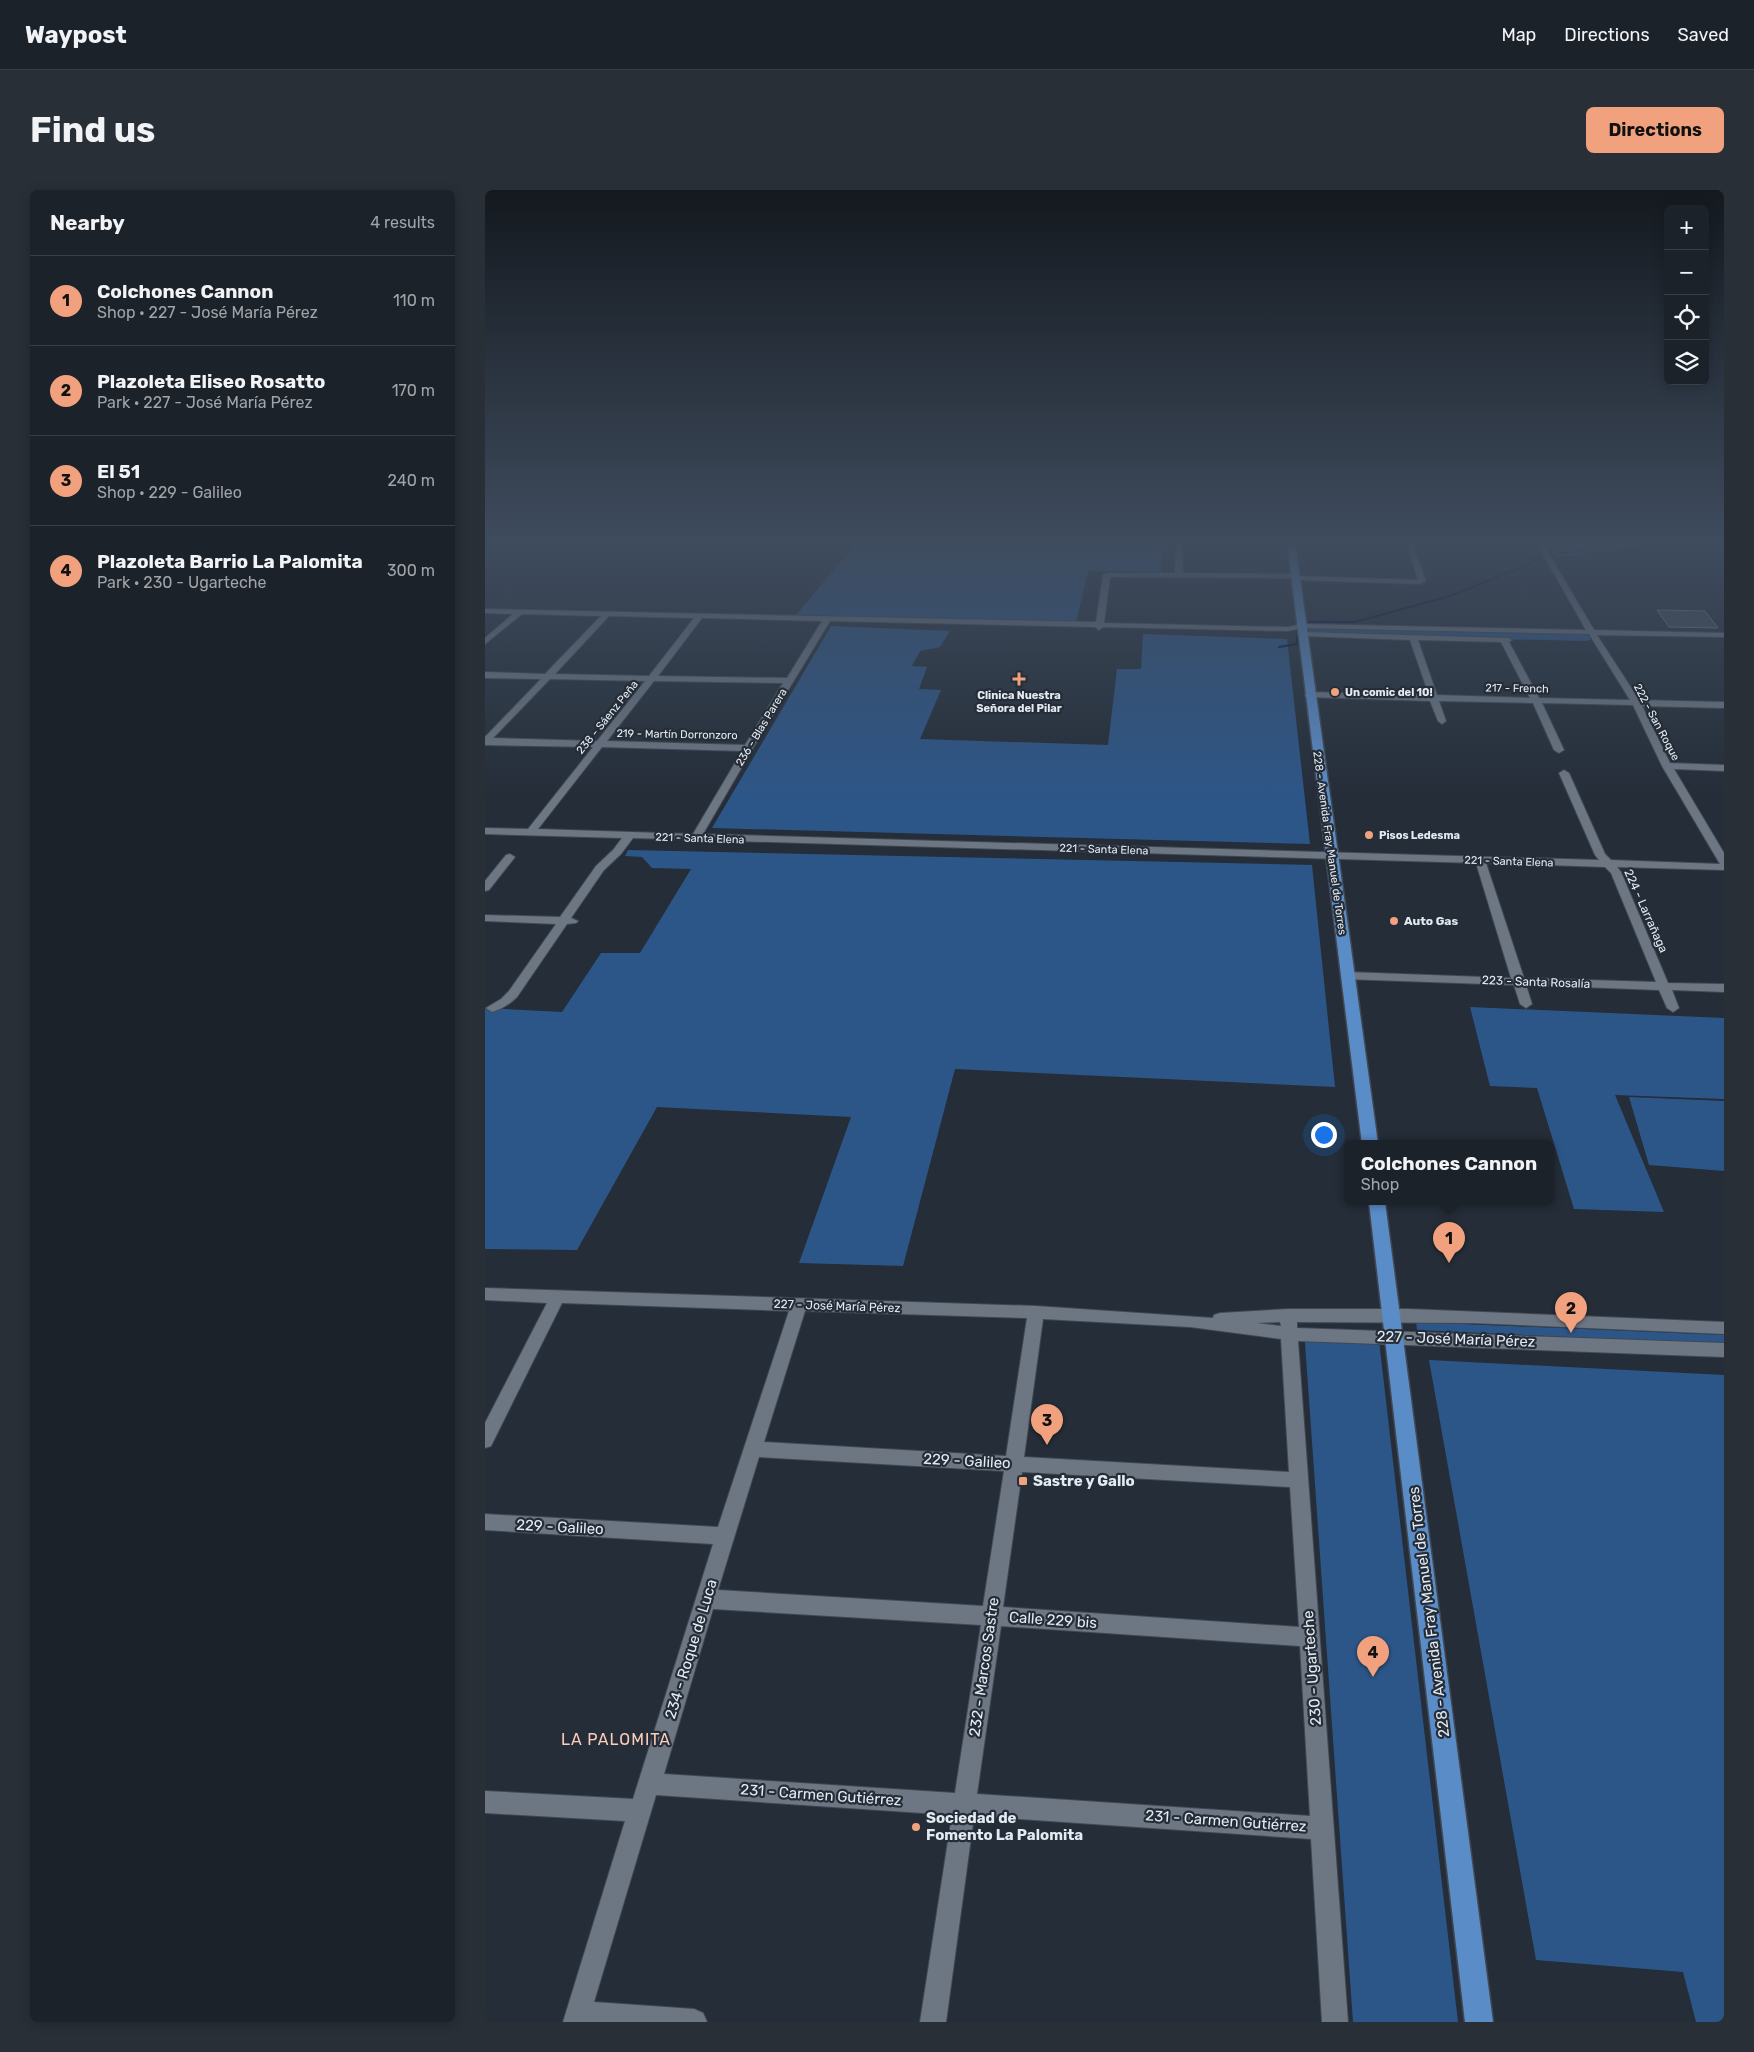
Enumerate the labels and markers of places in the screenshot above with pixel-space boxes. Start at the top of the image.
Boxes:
marker: Clinica Nuestra Señora del Pilar [1012,672,1026,686]
marker: Un comic del 10! [1329,686,1341,698]
place label: Un comic del 10! [1345,686,1433,699]
place label: Clinica Nuestra Señora del Pilar [976,689,1062,715]
marker: Pisos Ledesma [1363,829,1375,841]
place label: Pisos Ledesma [1379,829,1460,842]
place label: Auto Gas [1404,914,1458,928]
marker: Auto Gas [1388,915,1400,927]
pin: 1 [1433,1222,1465,1263]
pin: 2 [1555,1292,1587,1333]
pin: 3 [1031,1404,1063,1445]
place label: Sastre y Gallo [1033,1472,1135,1490]
marker: Sastre y Gallo [1017,1475,1029,1487]
pin: 4 [1357,1636,1389,1677]
place label: Sociedad de Fomento La Palomita [926,1809,1083,1844]
marker: Sociedad de Fomento La Palomita [910,1821,922,1833]

